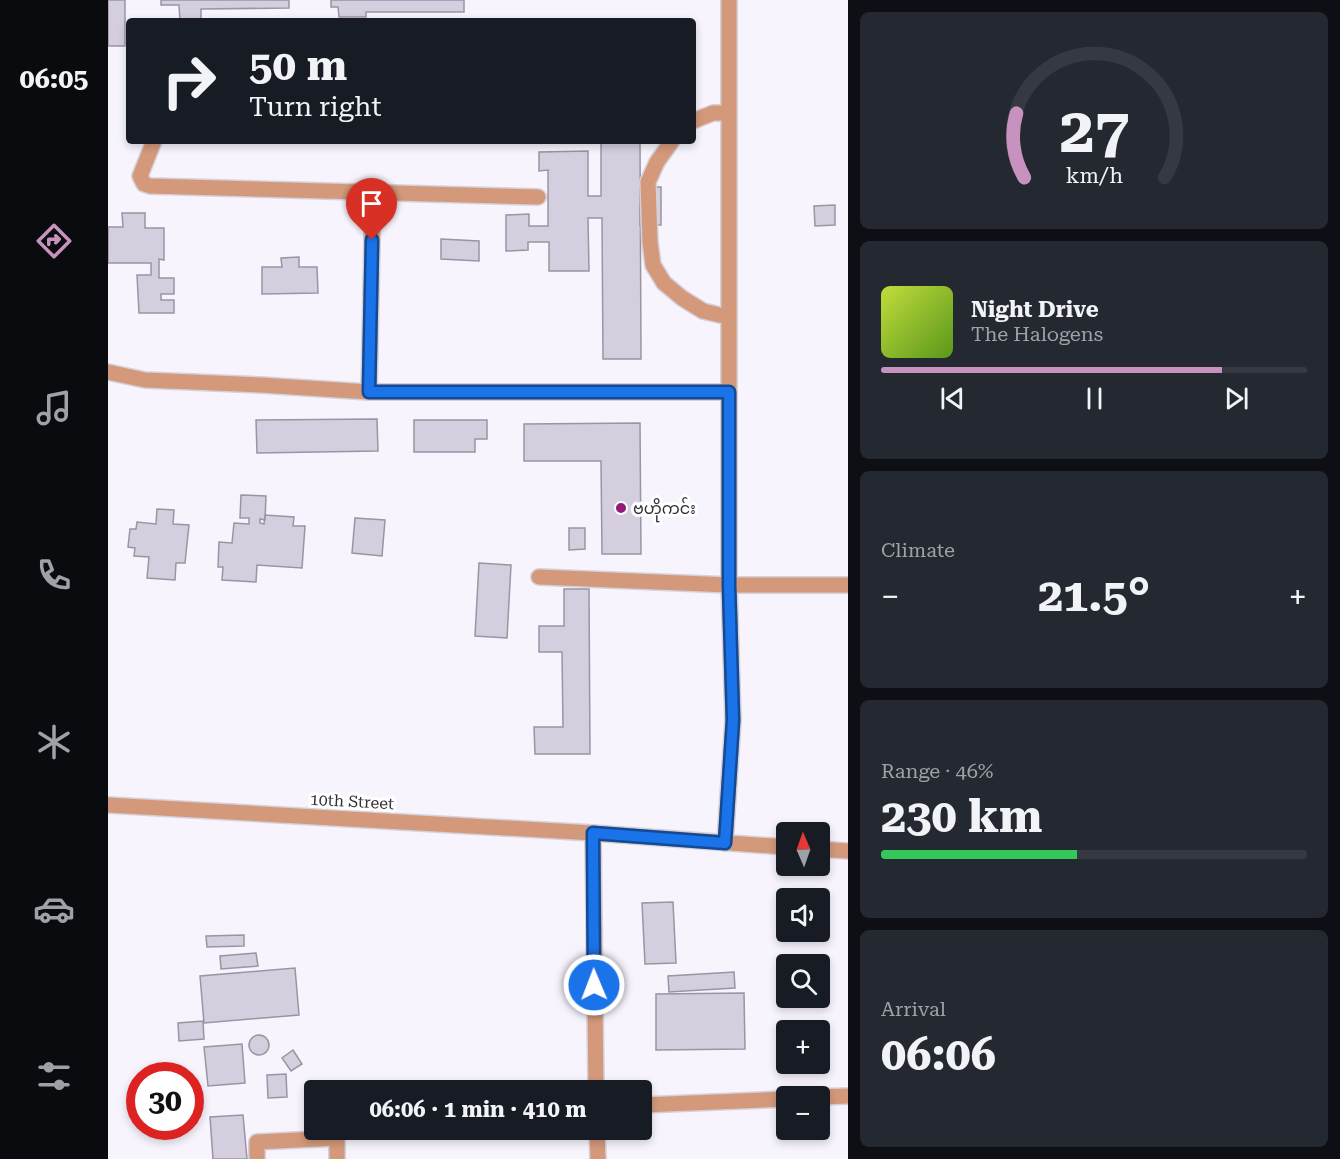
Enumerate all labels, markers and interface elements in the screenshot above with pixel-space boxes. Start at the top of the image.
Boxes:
text: 50 m [249,41,347,90]
icon: right [150,42,228,120]
text: 06:05 [20,63,88,95]
text: Turn right [249,91,382,123]
text: 27 [1059,94,1129,167]
text: km/h [1065,163,1123,188]
pin [346,178,397,240]
icon: arrive [355,187,388,220]
icon: directions [33,220,75,262]
text: Night Drive [971,297,1099,322]
text: The Halogens [971,322,1103,346]
icon: previous [936,382,969,415]
icon: pause [1078,382,1111,415]
icon: next [1220,382,1253,415]
icon: music [33,387,75,429]
place label: ဗဟိုကင်း [633,497,696,523]
marker: ဗဟိုကင်း [614,501,628,515]
text: Climate [881,538,955,562]
icon: phone [33,554,75,596]
text: 21.5° [1038,569,1150,622]
text: − [881,577,899,616]
text: + [1289,577,1307,616]
icon: climate [33,721,75,763]
text: Range · 46% [881,759,993,783]
street label: 10th Street [309,790,395,813]
text: 230 km [881,790,1042,843]
north arrow [776,822,830,876]
map controls [776,822,830,1140]
icon: car [33,888,75,930]
button: sound [776,888,830,942]
position arrow [562,953,626,1017]
button: search [776,954,830,1008]
text: Arrival [881,997,946,1021]
button: + [776,1020,830,1074]
text: 06:06 [881,1028,996,1081]
icon: filters [33,1055,75,1097]
speed limit sign: 30 [126,1062,204,1140]
button: − [776,1086,830,1140]
text: 06:06 · 1 min · 410 m [369,1097,587,1122]

